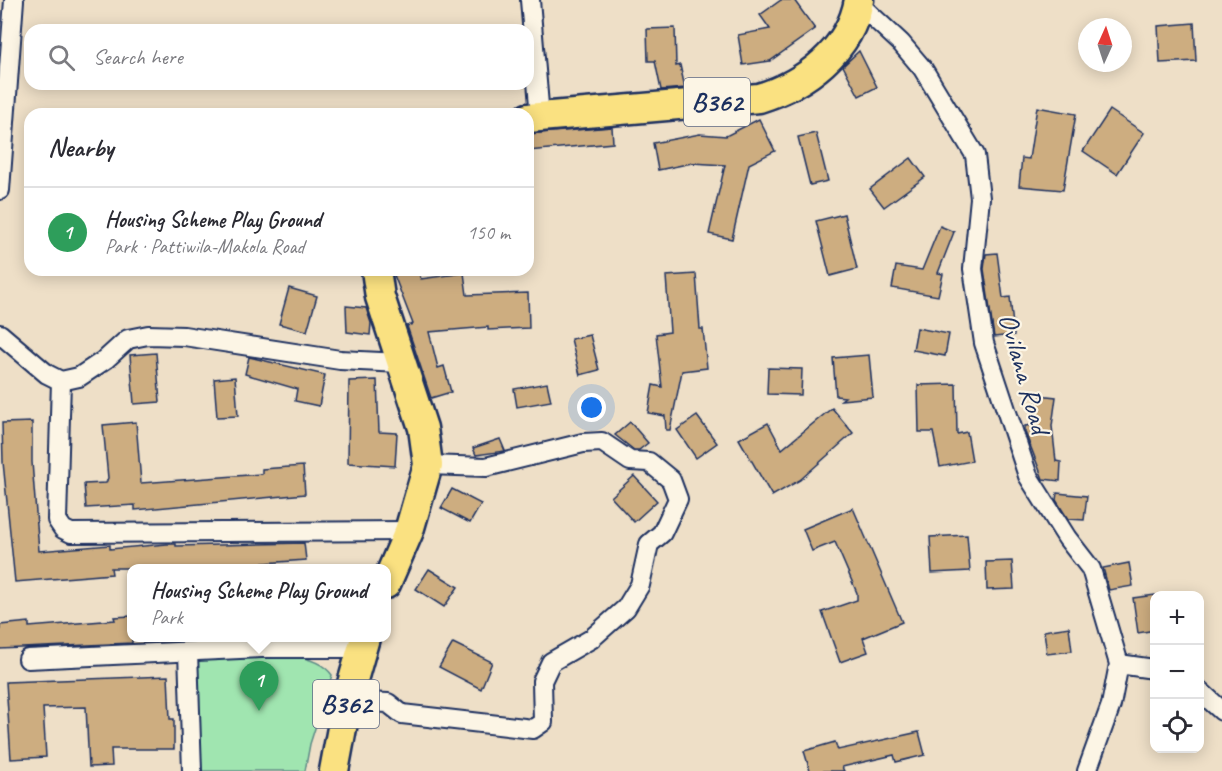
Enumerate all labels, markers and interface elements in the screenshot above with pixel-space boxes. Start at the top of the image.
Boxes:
north arrow [1078,18,1132,72]
search box [24,24,534,90]
icon: search [45,41,78,74]
text: Search here [93,43,183,71]
road number: B362 [684,78,750,126]
text: Nearby [48,131,113,164]
text: Housing Scheme Play Ground [105,206,321,234]
text: 1 [63,220,72,245]
text: 150 m [467,220,510,245]
text: Park · Pattiwila-Makola Road [105,234,304,259]
street label: Ovilana Road [991,309,1059,441]
your location [577,393,606,422]
popup [127,564,391,642]
text: Housing Scheme Play Ground [151,577,367,605]
map controls [1150,591,1204,753]
button: + [1150,591,1204,645]
text: Park [151,605,183,630]
button: − [1150,645,1204,699]
pin: 1 [240,662,278,711]
road number: B362 [313,680,379,728]
button: locate [1150,699,1204,753]

